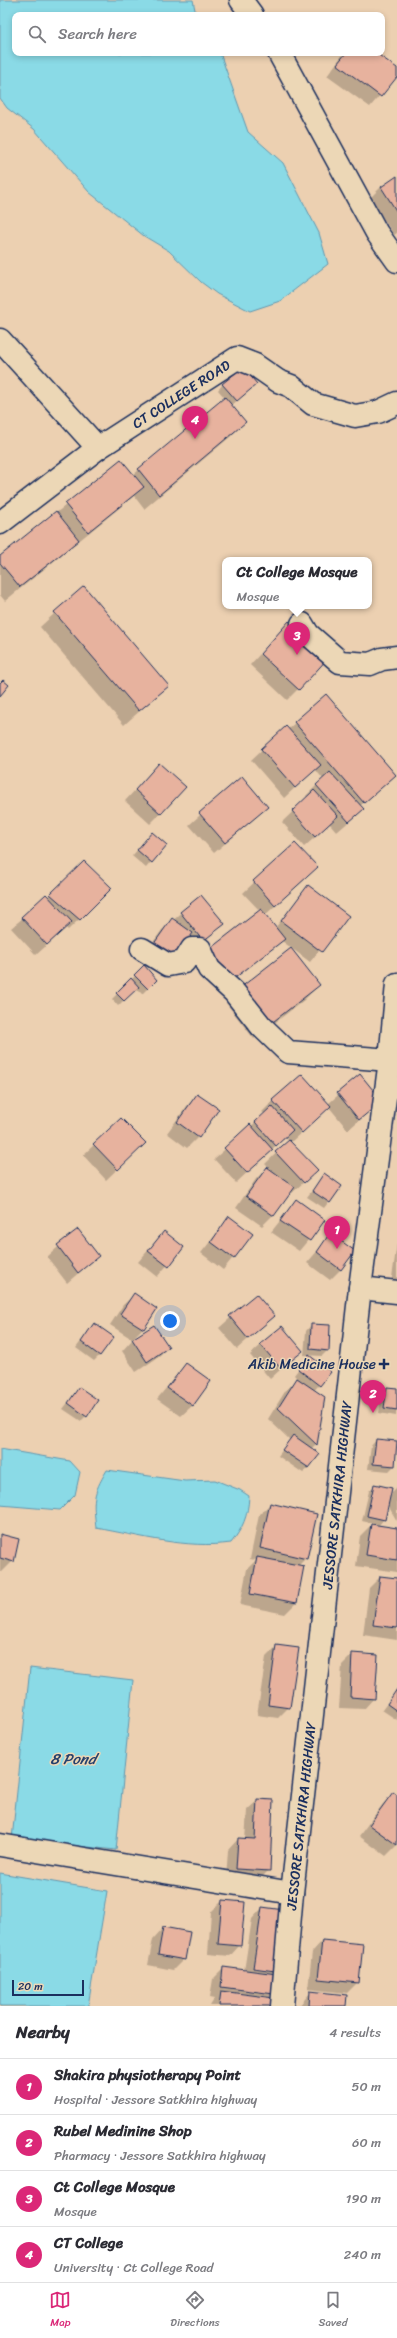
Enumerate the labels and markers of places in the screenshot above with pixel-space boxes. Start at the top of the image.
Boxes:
pin: 4 [182,406,208,439]
pin: 3 [284,622,310,655]
pin: 1 [324,1216,350,1249]
place label: Akib Medicine House [247,1352,376,1377]
marker: Akib Medicine House [379,1359,389,1369]
pin: 2 [360,1380,386,1413]

